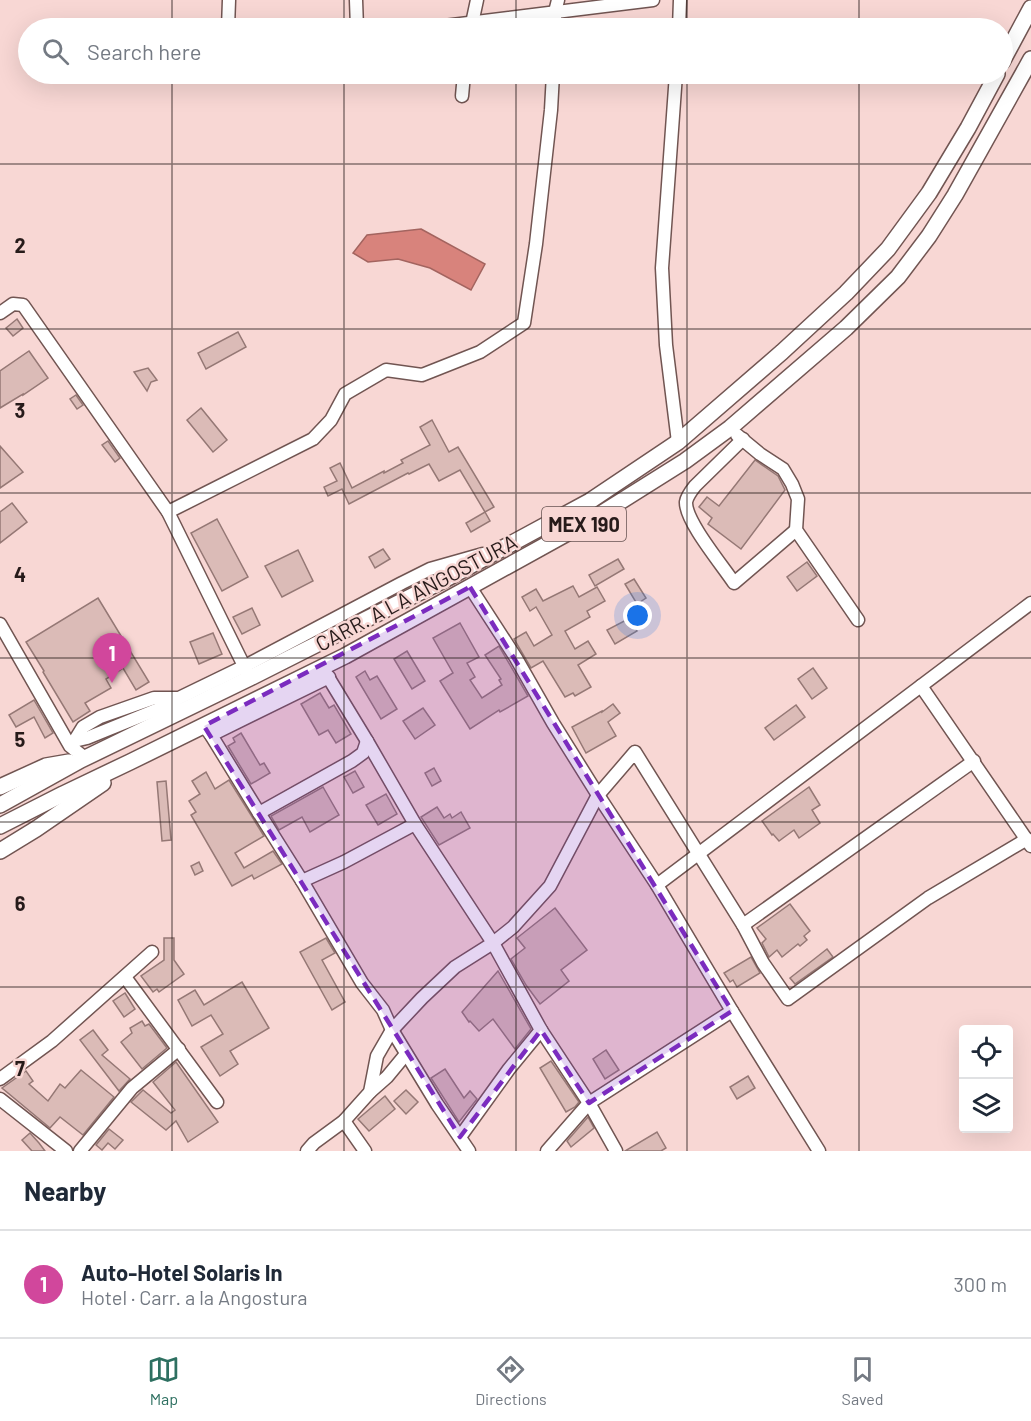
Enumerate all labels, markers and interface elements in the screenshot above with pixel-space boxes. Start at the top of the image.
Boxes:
search box [18,18,1013,84]
icon: search [39,35,72,68]
text: Search here [87,38,201,64]
text: 2 [14,233,26,257]
text: 3 [15,398,25,422]
road number: MEX 190 [542,507,626,541]
street label: CARR. A LA ANGOSTURA [311,528,521,656]
text: 4 [14,562,26,586]
your location [623,601,652,630]
pin: 1 [92,634,132,683]
text: 5 [15,727,26,751]
text: 6 [15,891,26,915]
map controls [959,1025,1013,1133]
button: locate [959,1025,1013,1079]
text: 7 [15,1056,25,1080]
button: layers [959,1079,1013,1133]
text: Nearby [24,1175,106,1206]
text: Auto-Hotel Solaris In [81,1259,283,1285]
text: 1 [40,1272,47,1296]
text: 300 m [954,1272,1007,1296]
text: Hotel · Carr. a la Angostura [81,1285,308,1309]
tab: Map [147,1353,180,1408]
tab: Directions [475,1353,547,1408]
tab: Saved [842,1353,884,1408]

